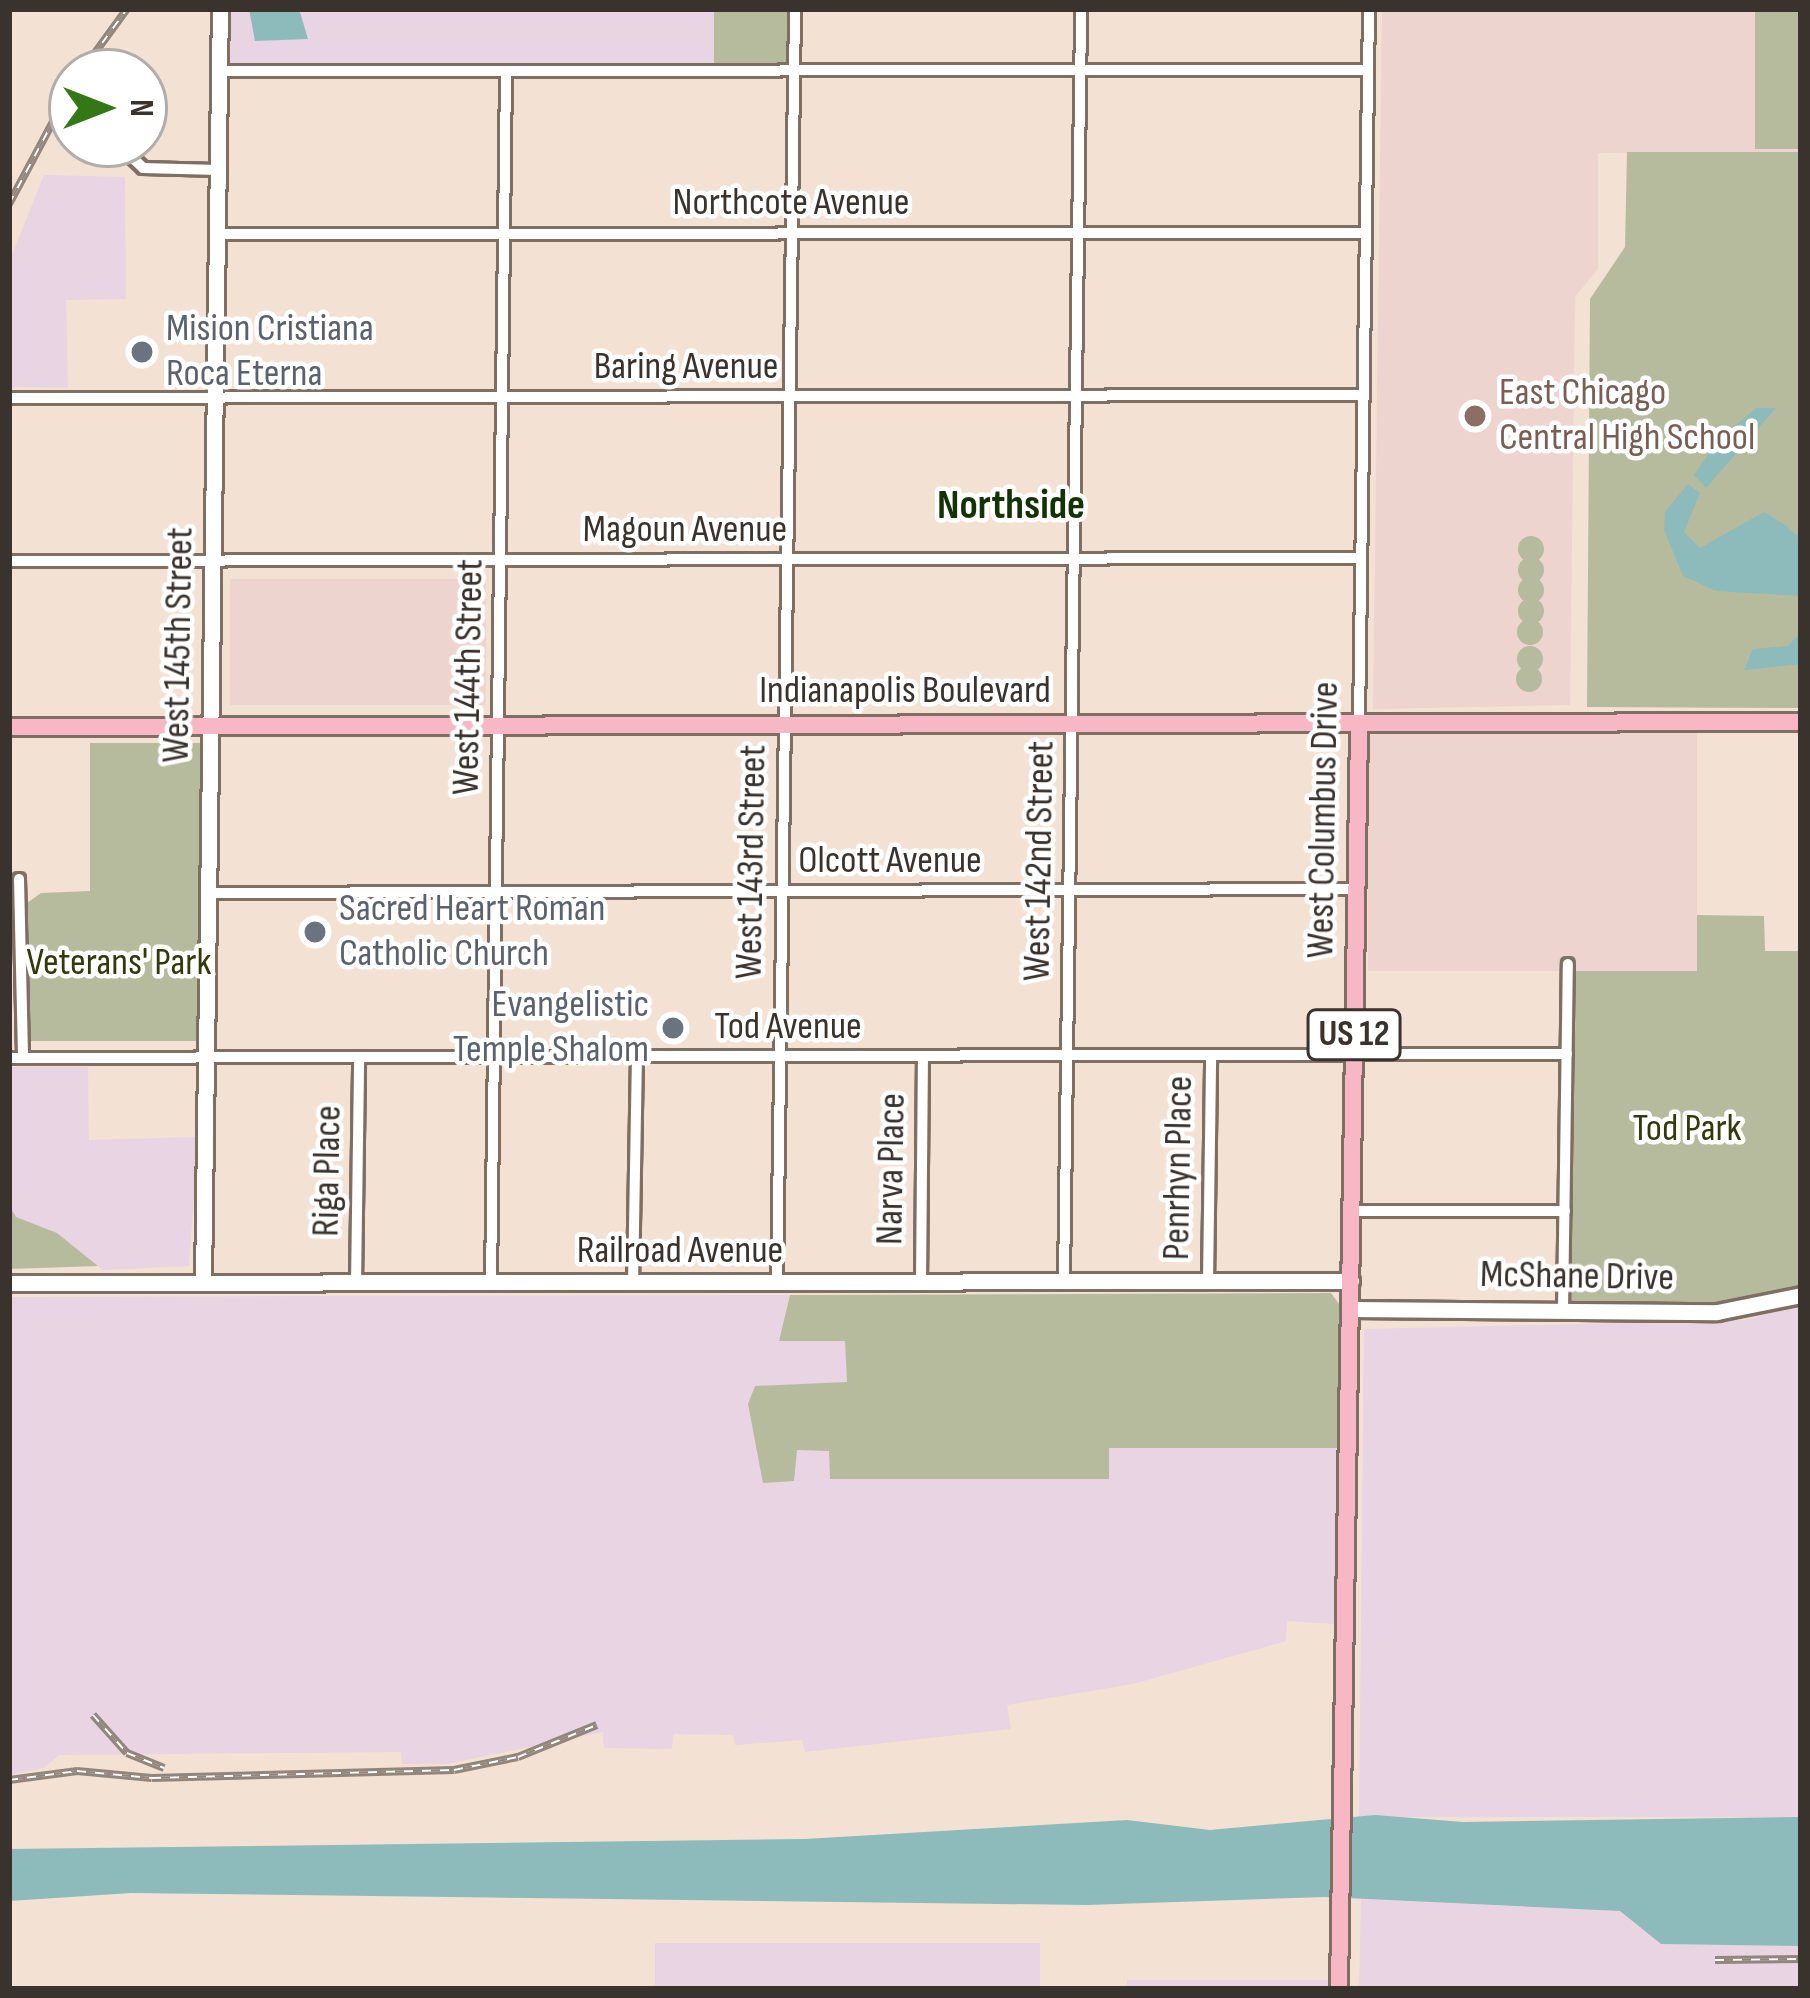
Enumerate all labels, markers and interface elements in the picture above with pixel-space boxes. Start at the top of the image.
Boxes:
north arrow [48,48,168,168]
text: N [121,99,161,117]
street label: Northcote Avenue [673,180,909,226]
place label: Mision Cristiana Roca Eterna [166,307,374,398]
marker: Mision Cristiana Roca Eterna [129,339,155,365]
street label: Baring Avenue [594,344,778,390]
place label: East Chicago Central High School [1499,371,1755,462]
marker: East Chicago Central High School [1462,403,1488,429]
district label: Northside [937,481,1085,531]
street label: Magoun Avenue [583,507,787,553]
street label: West 145th Street [154,527,204,763]
street label: West 144th Street [444,559,494,795]
street label: Indianapolis Boulevard [759,668,1051,714]
street label: West Columbus Drive [1298,681,1350,959]
street label: West 142nd Street [1015,741,1065,981]
street label: West 143rd Street [727,744,777,980]
street label: Olcott Avenue [798,838,982,884]
place label: Sacred Heart Roman Catholic Church [339,887,605,978]
marker: Sacred Heart Roman Catholic Church [302,919,328,945]
park label: Veterans' Park [27,940,211,986]
place label: Evangelistic Temple Shalom [453,983,649,1074]
street label: Tod Avenue [714,1004,862,1050]
road number: US 12 [1306,1005,1402,1065]
marker: Evangelistic Temple Shalom [660,1015,686,1041]
street label: Penrhyn Place [1154,1075,1204,1261]
street label: Narva Place [867,1093,917,1245]
street label: Riga Place [303,1105,353,1237]
park label: Tod Park [1633,1106,1741,1152]
street label: Railroad Avenue [577,1228,783,1274]
street label: McShane Drive [1480,1252,1674,1302]

